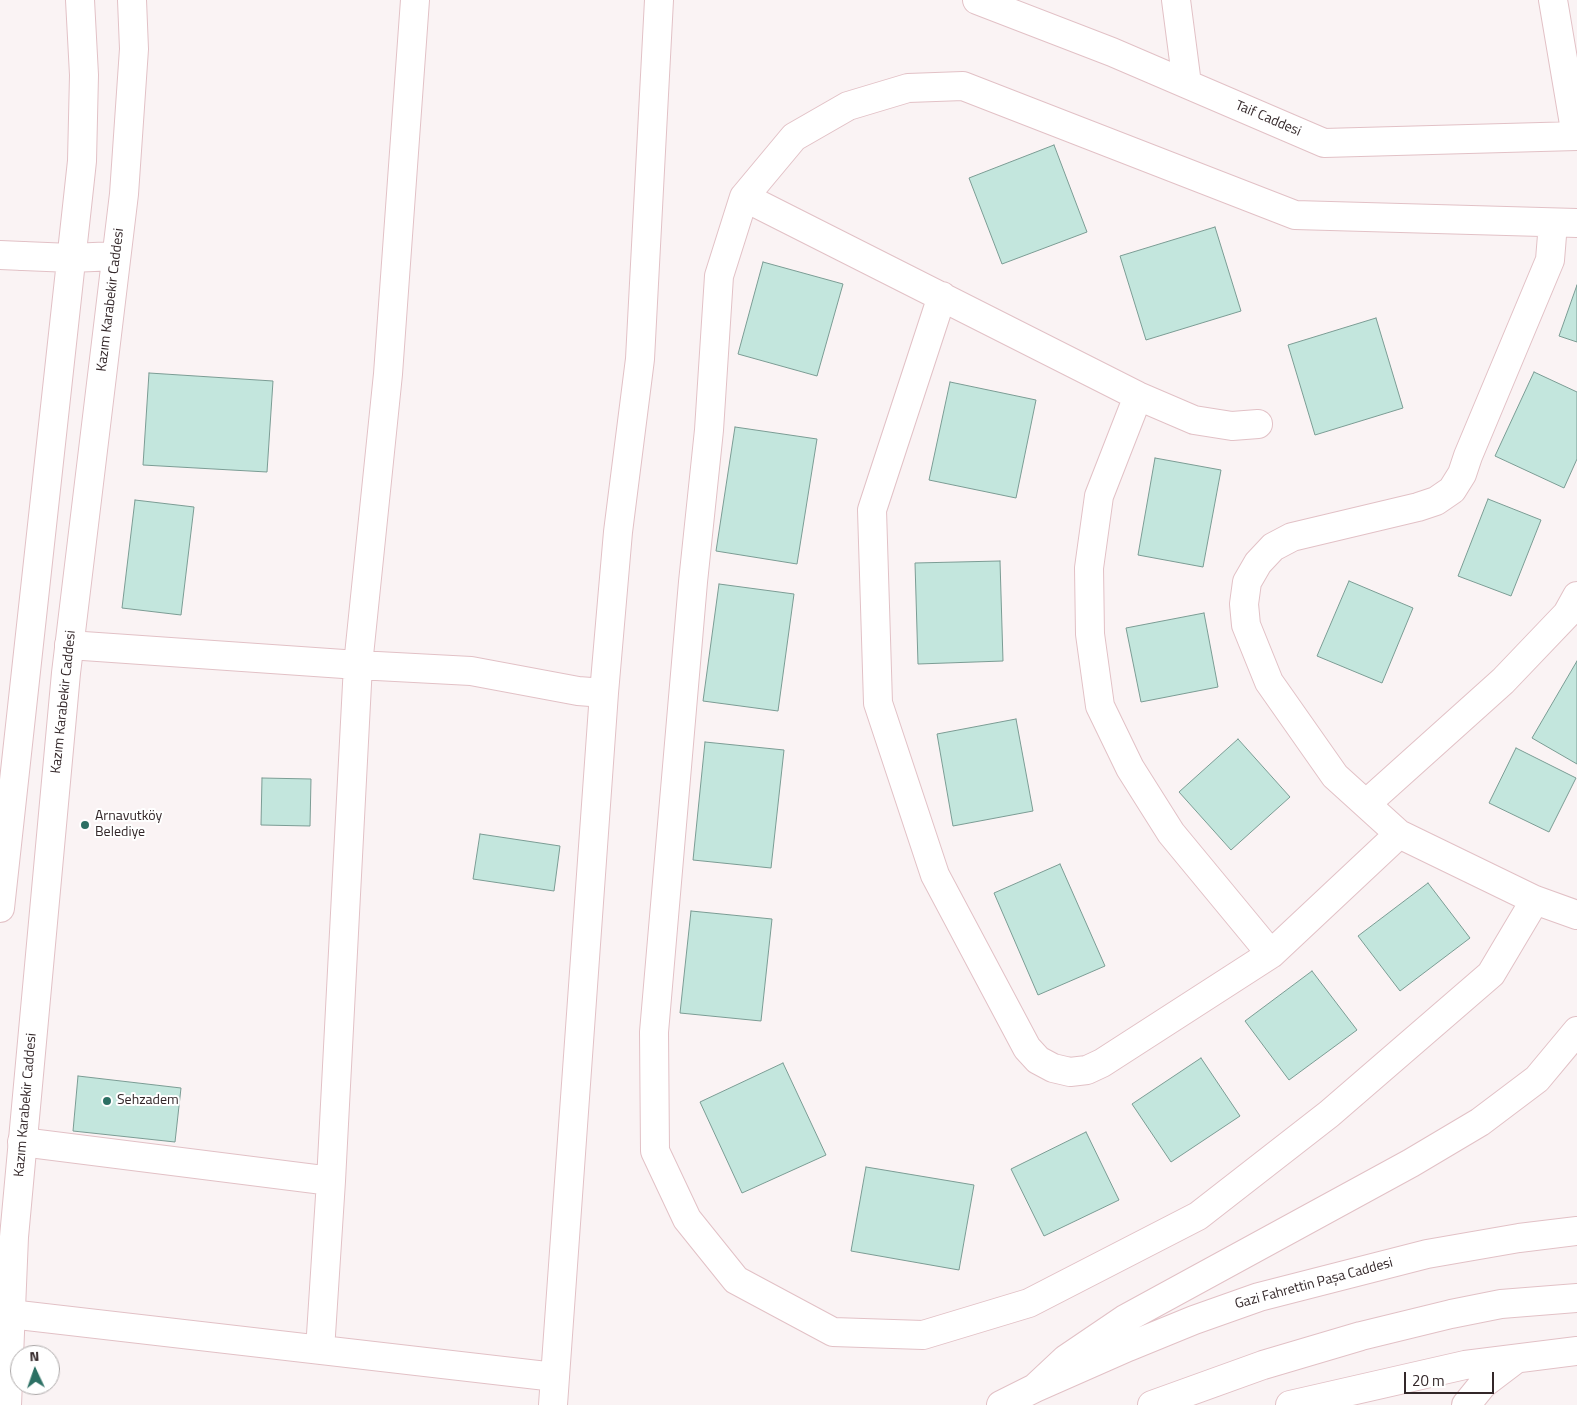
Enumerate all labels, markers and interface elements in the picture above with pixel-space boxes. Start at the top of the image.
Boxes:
street label: Taif Caddesi [1233,98,1303,140]
street label: Kazım Karabekir Caddesi [94,227,128,373]
street label: Kazım Karabekir Caddesi [48,629,80,775]
place label: Arnavutköy Belediye [95,809,162,842]
marker: Arnavutköy Belediye [79,819,91,831]
street label: Kazım Karabekir Caddesi [11,1032,41,1178]
place label: Sehzadem [117,1093,179,1109]
marker: Sehzadem [101,1095,113,1107]
street label: Gazi Fahrettin Paşa Caddesi [1233,1255,1395,1313]
north arrow [10,1345,60,1395]
text: N [29,1345,40,1366]
scale bar [1407,1362,1497,1394]
text: 20 m [1412,1369,1445,1392]

